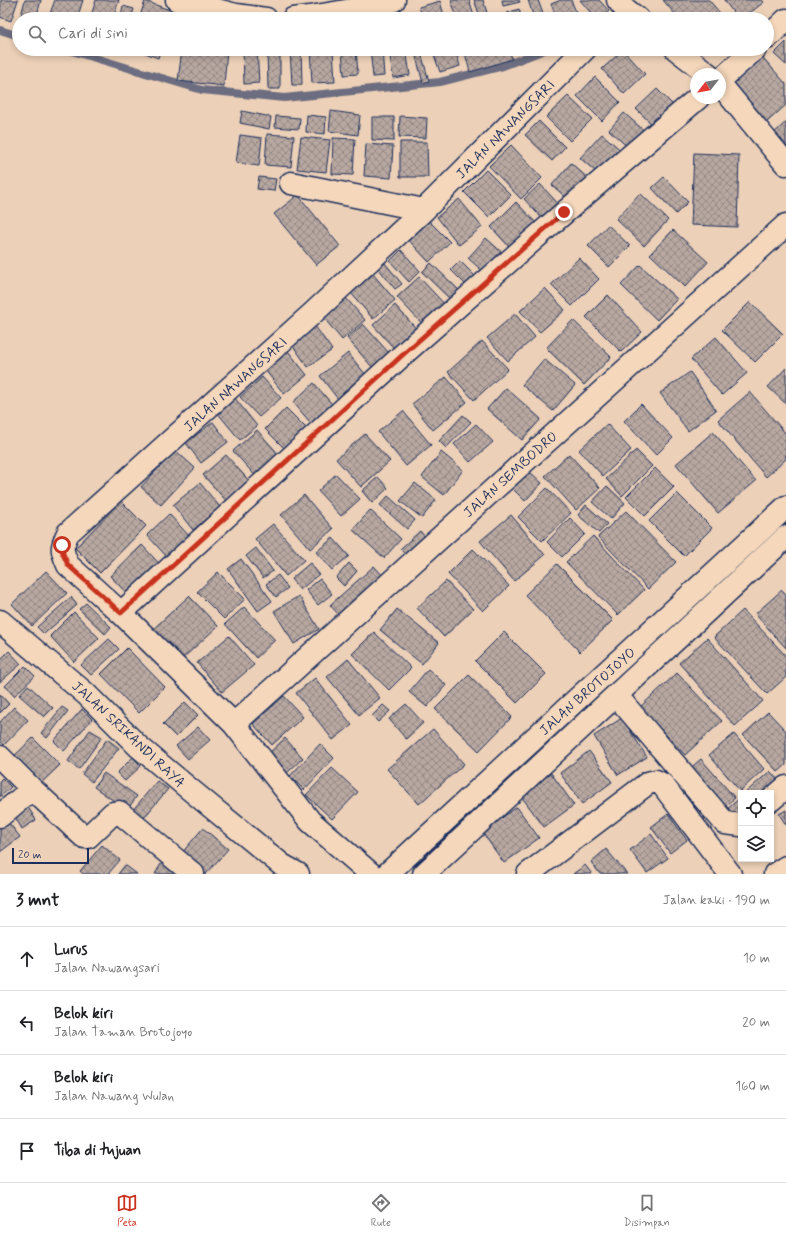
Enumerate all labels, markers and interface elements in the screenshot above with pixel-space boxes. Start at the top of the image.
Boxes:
search box [12,12,774,56]
icon: search [26,23,48,45]
text: Cari di sini [58,24,128,44]
north arrow [690,68,726,104]
street label: JALAN NAWANGSARI [452,76,559,183]
route end [555,203,573,221]
street label: JALAN NAWANGSARI [180,334,291,436]
street label: JALAN SEMBODRO [460,428,561,522]
route start [53,536,71,554]
street label: JALAN BROTOJOYO [536,644,640,740]
street label: JALAN SRIKANDI RAYA [68,678,189,792]
map controls [738,790,774,862]
button: locate [738,790,774,826]
button: layers [738,826,774,862]
scale bar [12,846,89,865]
text: 20 m [18,848,41,862]
text: 3 mnt [16,889,59,911]
text: Jalan kaki · 190 m [663,892,770,909]
text: Lurus [54,940,87,960]
icon: ahead [16,948,38,970]
text: 10 m [743,950,770,967]
text: Jalan Nawangsari [54,960,160,977]
text: Belok kiri [54,1004,113,1024]
icon: left [16,1012,38,1034]
text: 20 m [742,1014,770,1031]
text: Jalan Taman Brotojoyo [54,1024,192,1041]
text: Belok kiri [54,1068,113,1088]
icon: left [16,1076,38,1098]
text: 160 m [735,1078,770,1095]
text: Jalan Nawang Wulan [54,1088,174,1105]
icon: arrive [16,1140,38,1162]
text: Tiba di tujuan [54,1141,141,1161]
tab: Peta [116,1192,138,1230]
tab: Rute [370,1192,392,1230]
tab: Disimpan [624,1192,670,1230]

